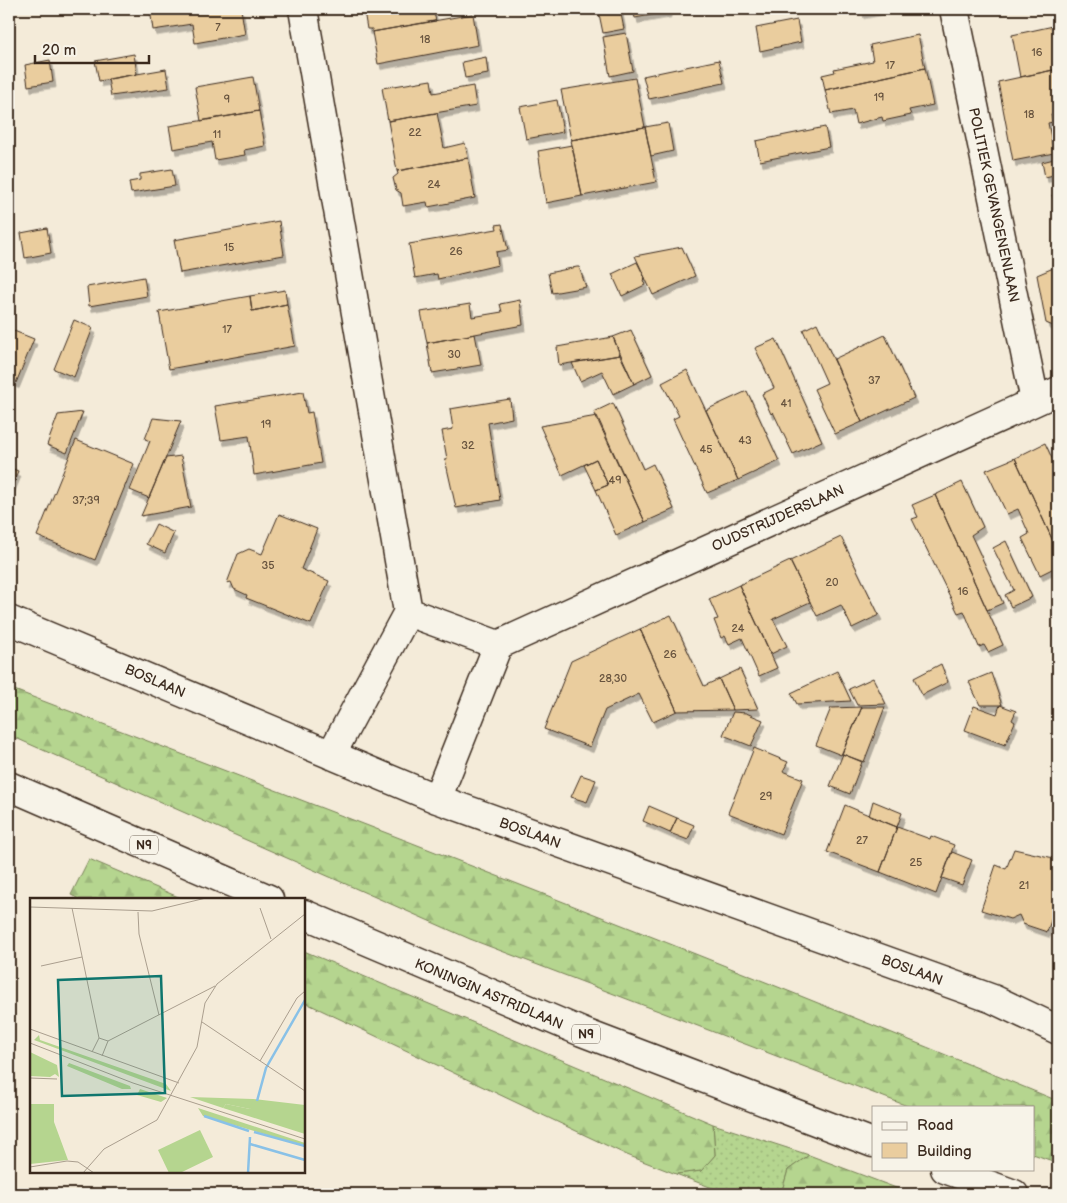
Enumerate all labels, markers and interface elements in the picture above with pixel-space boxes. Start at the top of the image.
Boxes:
house number: 7 [215,21,221,34]
scale bar [35,32,149,64]
house number: 18 [420,33,430,46]
text: 20 m [42,41,76,60]
house number: 16 [1032,46,1043,59]
house number: 17 [885,59,895,72]
house number: 19 [874,91,884,104]
house number: 9 [224,93,230,106]
street label: POLITIEK GEVANGENENLAAN [965,106,1023,304]
house number: 18 [1024,108,1034,121]
house number: 22 [409,126,422,139]
house number: 11 [213,128,221,141]
house number: 24 [427,178,441,191]
house number: 15 [224,241,234,254]
house number: 26 [449,245,463,258]
house number: 17 [222,323,232,336]
house number: 30 [447,348,461,361]
house number: 37 [868,374,881,387]
house number: 41 [781,397,791,410]
house number: 19 [261,418,271,431]
house number: 43 [738,434,752,447]
house number: 32 [461,439,475,452]
house number: 45 [699,443,713,456]
house number: 49 [608,474,622,487]
street label: OUDSTRIJDERSLAAN [709,481,847,555]
house number: 37;39 [72,494,100,507]
house number: 35 [261,559,275,572]
house number: 20 [826,576,839,589]
house number: 16 [958,585,969,598]
house number: 24 [731,622,745,635]
house number: 26 [663,648,677,661]
street label: BOSLAAN [122,661,188,701]
house number: 28,30 [599,672,628,685]
house number: 29 [760,790,772,803]
street label: BOSLAAN [497,814,563,852]
house number: 27 [856,834,869,847]
road number: N9 [130,836,158,854]
house number: 25 [910,856,922,869]
house number: 21 [1019,879,1029,892]
inset map [30,898,305,1173]
street label: BOSLAAN [879,951,945,989]
street label: KONINGIN ASTRIDLAAN [412,955,566,1033]
road number: N9 [572,1024,600,1044]
legend [872,1106,1034,1170]
text: Road [917,1116,953,1135]
text: Building [917,1142,972,1161]

